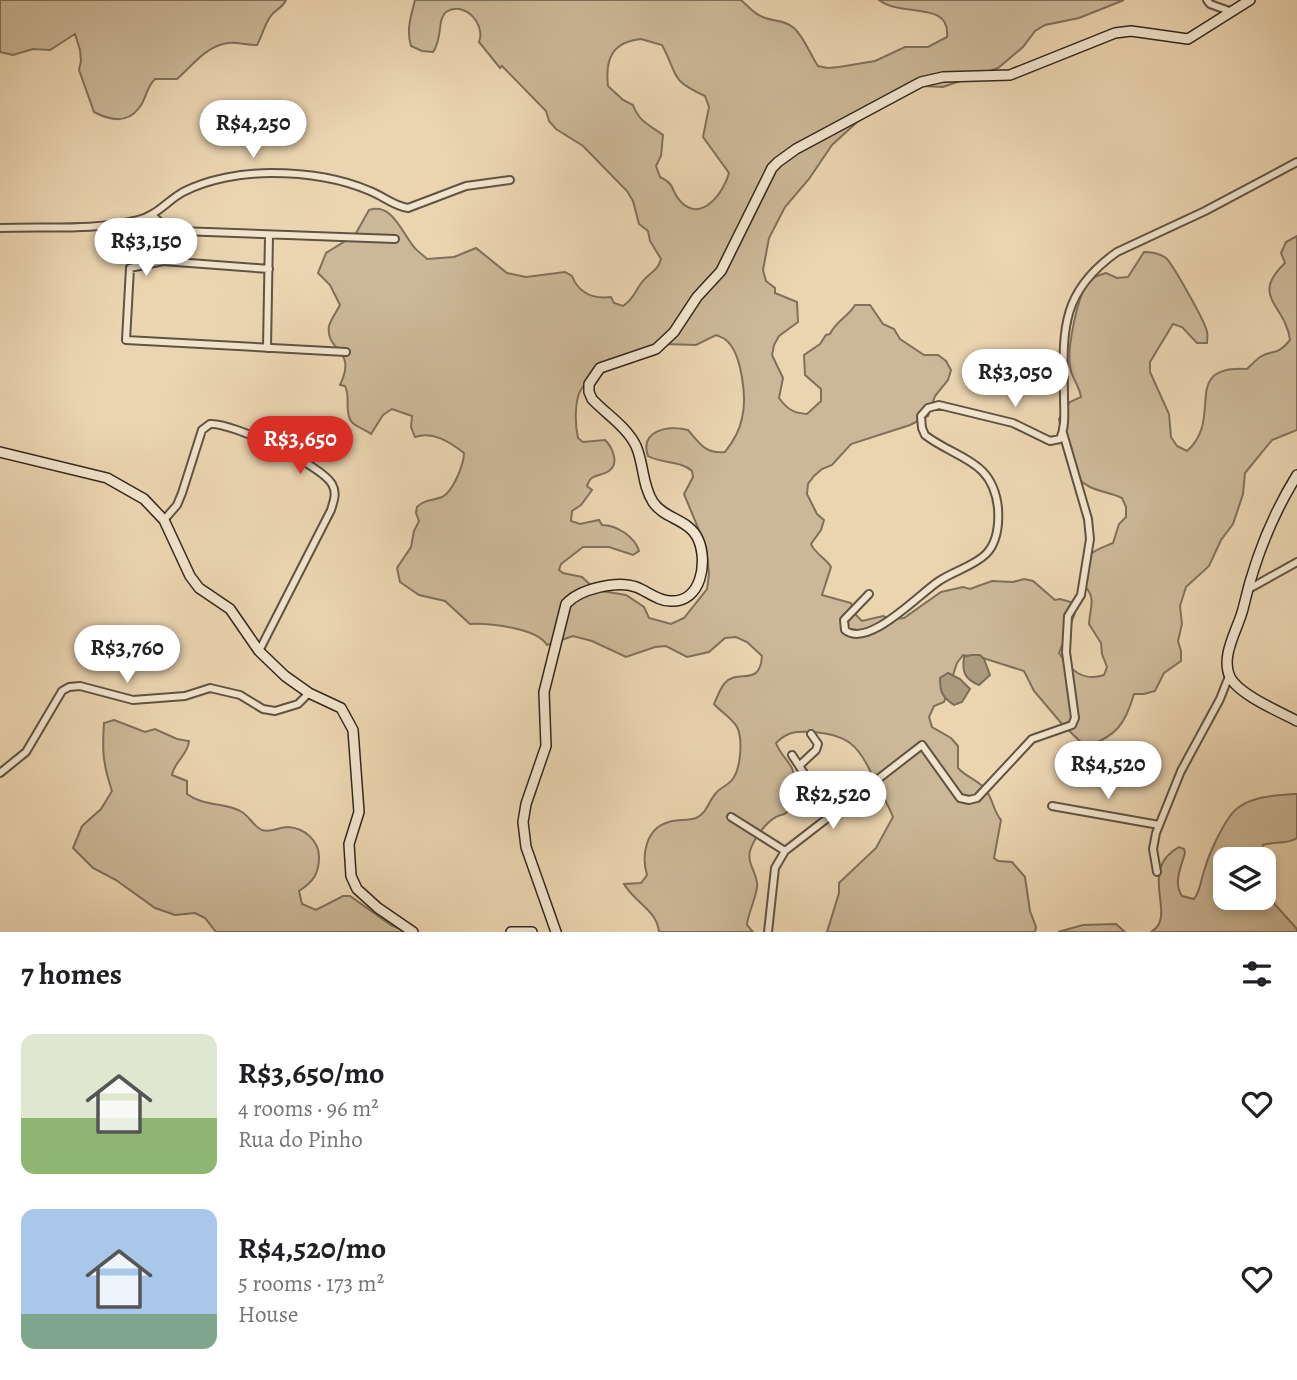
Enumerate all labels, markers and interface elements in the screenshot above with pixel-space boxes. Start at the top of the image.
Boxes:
pin: R$4,250 [188,100,318,160]
text: R$4,250 [216,107,290,138]
pin: R$3,150 [81,218,211,278]
text: R$3,150 [110,225,182,256]
pin: R$3,050 [950,350,1080,409]
text: R$3,050 [978,356,1052,387]
pin: R$3,650 [235,416,365,476]
text: R$3,650 [263,423,337,454]
pin: R$3,760 [62,626,192,685]
text: R$3,760 [90,632,164,663]
pin: R$4,520 [1043,742,1173,801]
text: R$4,520 [1071,748,1145,779]
pin: R$2,520 [768,772,898,831]
text: R$2,520 [795,778,871,809]
map controls [1213,847,1276,910]
button: layers [1213,847,1276,910]
text: 7 homes [21,954,122,994]
icon: filters [1238,955,1276,993]
text: R$3,650/mo [238,1053,385,1093]
icon: home [77,1062,161,1146]
icon: heart [1238,1085,1276,1123]
text: 4 rooms · 96 m² [238,1093,379,1124]
text: Rua do Pinho [238,1124,363,1155]
text: R$4,520/mo [238,1228,386,1268]
icon: home [77,1237,161,1321]
icon: heart [1238,1260,1276,1298]
text: 5 rooms · 173 m² [238,1268,384,1299]
text: House [238,1299,298,1330]

